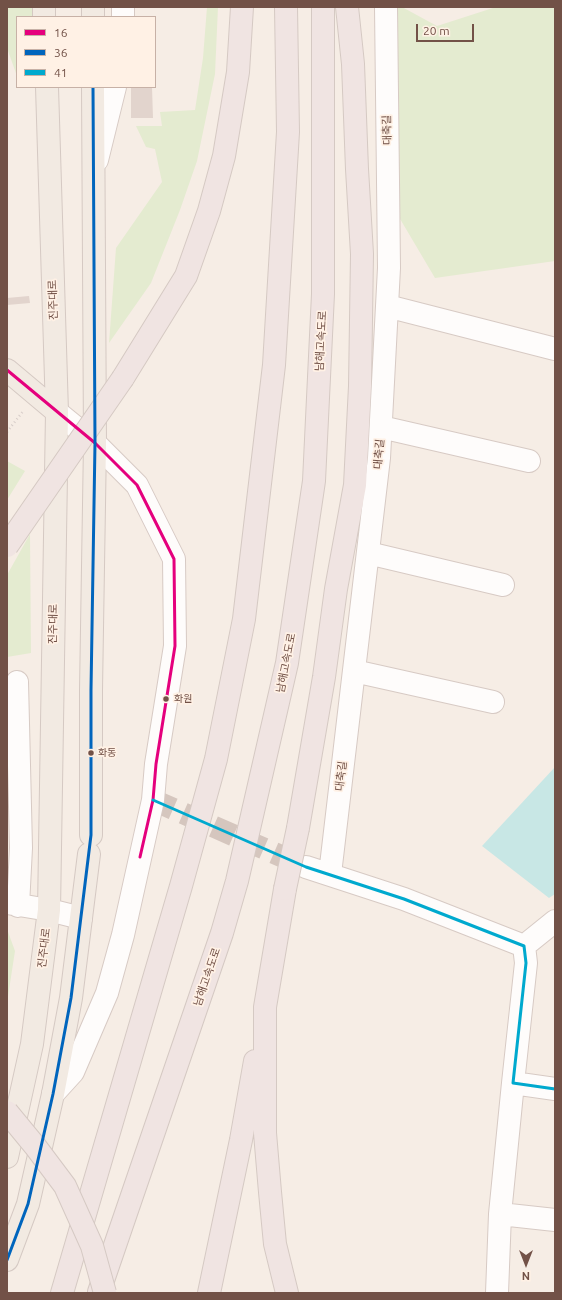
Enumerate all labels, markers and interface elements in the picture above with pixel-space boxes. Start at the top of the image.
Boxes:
legend [16,16,156,88]
scale bar [418,16,476,42]
text: 20 m [423,24,450,37]
text: 16 [54,26,68,39]
text: 36 [54,46,68,59]
text: 41 [54,66,68,79]
street label: 대축길 [380,115,394,145]
street label: 진주대로 [46,280,60,320]
street label: 남해고속도로 [313,310,329,372]
street label: 대축길 [371,438,387,470]
street label: 진주대로 [46,604,60,644]
street label: 남해고속도로 [274,632,298,694]
place label: 화원 [174,693,192,705]
marker: 화원 [161,694,171,704]
place label: 화동 [98,747,116,759]
marker: 화동 [86,748,96,758]
street label: 대축길 [333,760,349,792]
street label: 진주대로 [35,927,53,969]
street label: 남해고속도로 [191,946,223,1008]
north arrow [506,1244,546,1284]
text: N [522,1270,530,1282]

